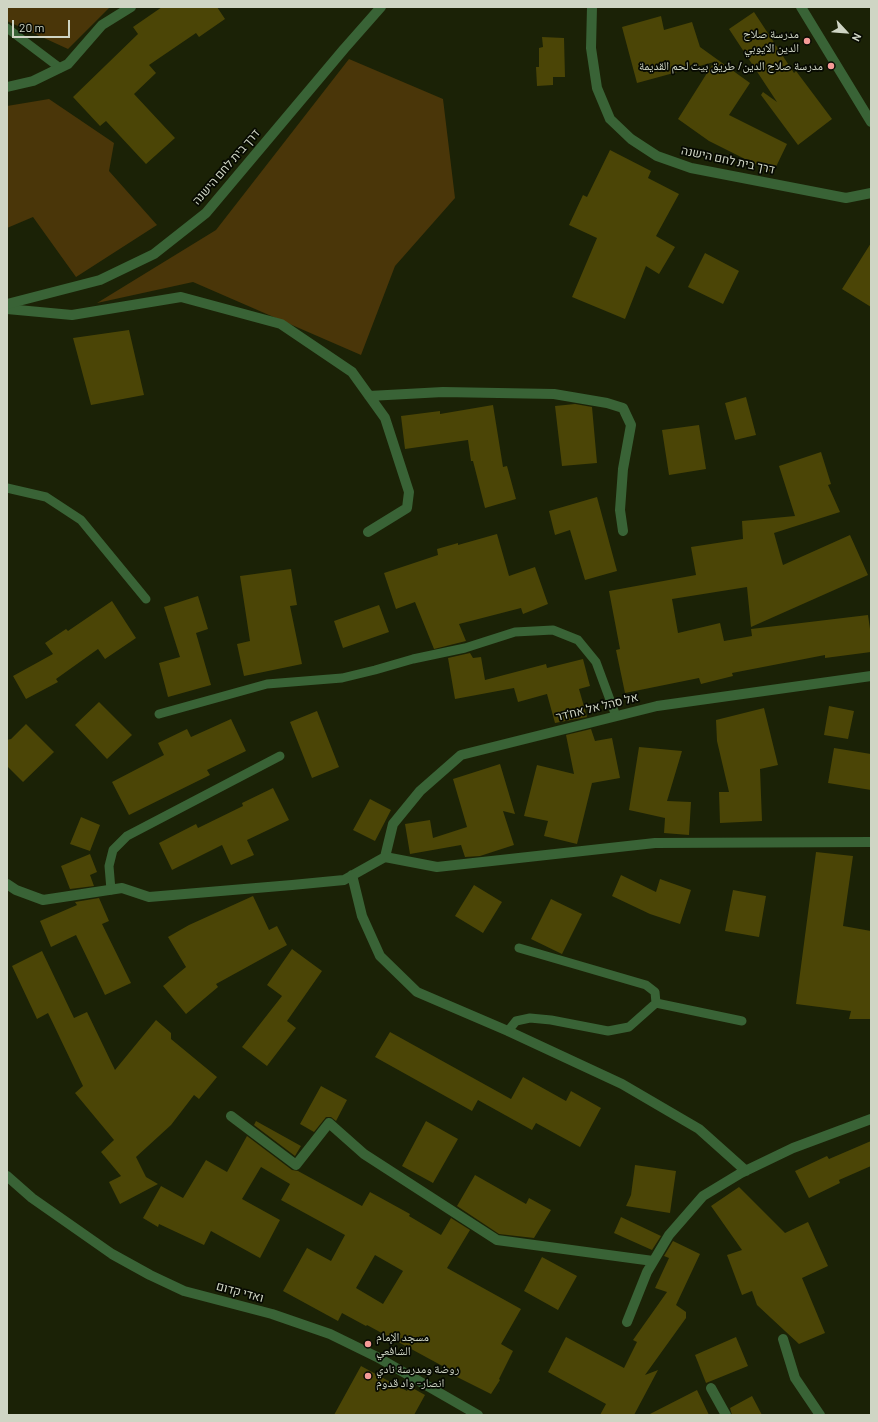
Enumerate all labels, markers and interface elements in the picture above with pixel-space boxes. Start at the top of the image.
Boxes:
scale bar [14,12,72,38]
north arrow [826,12,866,52]
text: 20 m [19,20,45,34]
place label: مدرسة صلاح الدين الايوبي [743,27,799,55]
text: N [850,31,865,44]
marker: مدرسة صلاح الدين الايوبي [802,36,812,46]
place label: مدرسة صلاح الدين/ طريق بيت لحم القديمة [639,59,823,73]
marker: مدرسة صلاح الدين/ طريق بيت لحم القديمة [826,61,836,71]
street label: דרך בית לחם הישנה [189,126,263,208]
street label: דרך בית לחם הישנה [680,143,776,177]
street label: אל סהל אל אח'דר [554,690,640,724]
street label: ואדי קדום [215,1279,265,1305]
place label: مسجد الإمام الشافعي [376,1330,429,1358]
marker: مسجد الإمام الشافعي [363,1339,373,1349]
place label: روضة ومدرسة نادي انصار- واد قدوم [376,1362,459,1390]
marker: روضة ومدرسة نادي انصار- واد قدوم [363,1371,373,1381]

